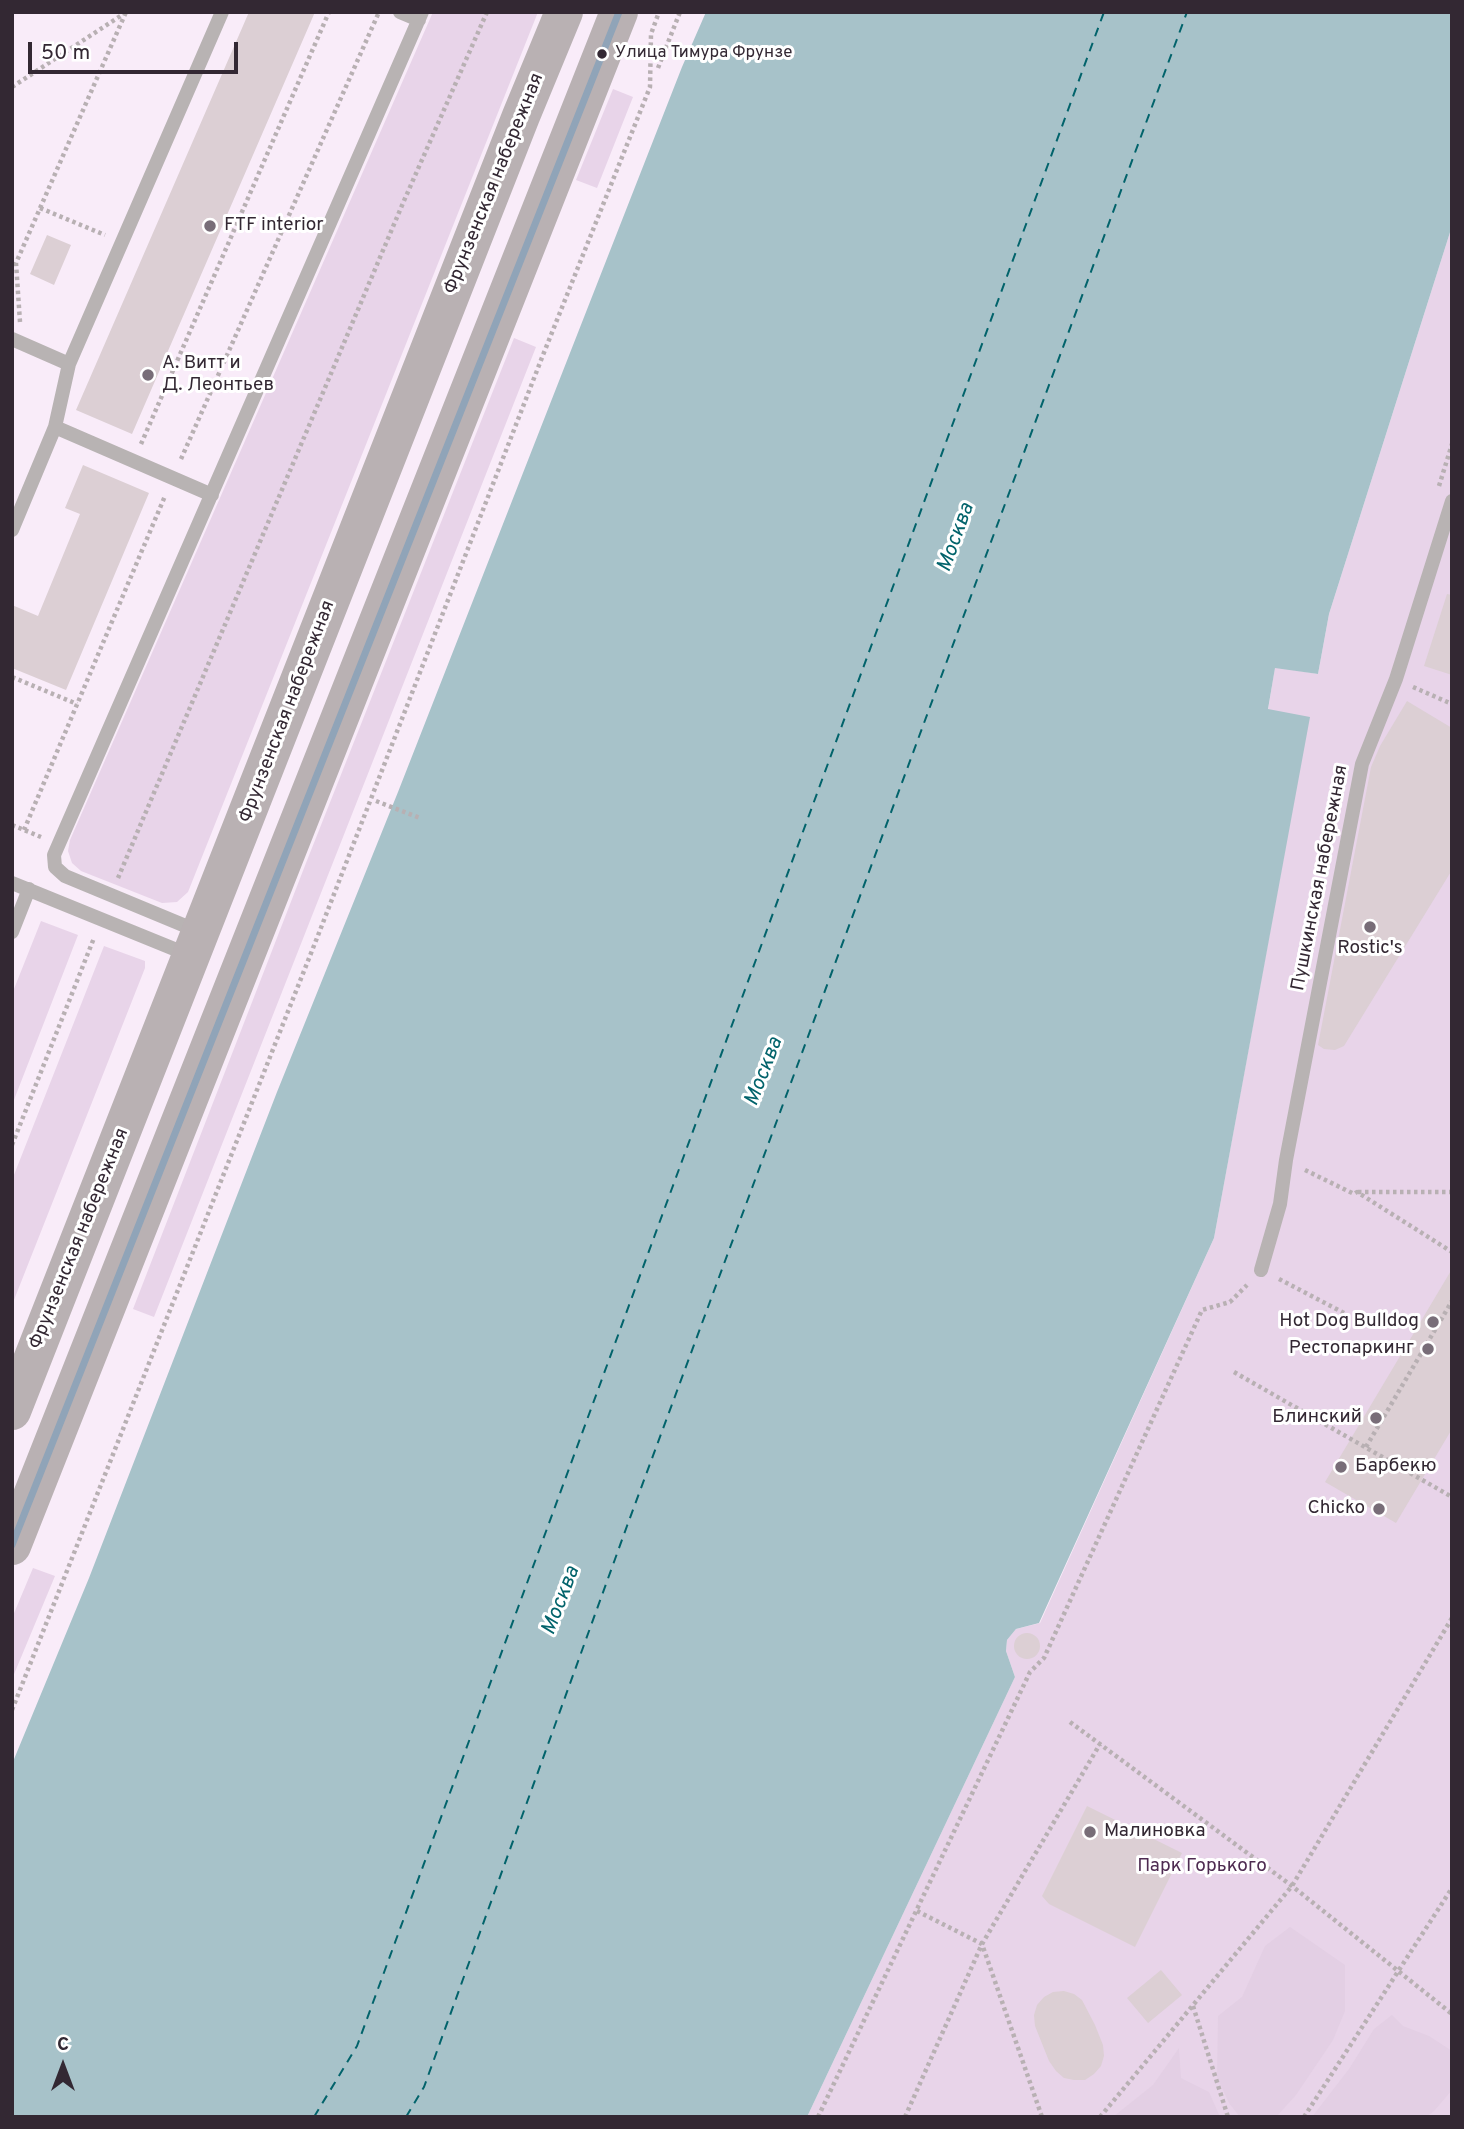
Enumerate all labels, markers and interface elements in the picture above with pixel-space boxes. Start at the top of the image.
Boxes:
scale bar [32,28,242,72]
text: 50 m [41,40,90,67]
place label: Улица Тимура Фрунзе [615,44,793,64]
marker: Улица Тимура Фрунзе [595,47,609,61]
street label: Фрунзенская набережная [440,70,550,298]
place label: FTF interior [224,215,324,237]
marker: FTF interior [202,218,218,234]
place label: А. Витт и Д. Леонтьев [162,353,274,397]
marker: А. Витт и Д. Леонтьев [140,367,156,383]
water label: Москва [933,500,981,576]
street label: Фрунзенская набережная [235,598,341,826]
street label: Пушкинская набережная [1288,763,1354,993]
marker: Rostic's [1362,919,1378,935]
place label: Rostic's [1337,938,1403,960]
water label: Москва [740,1034,790,1110]
street label: Фрунзенская набережная [25,1125,135,1353]
place label: Hot Dog Bulldog [1279,1311,1419,1333]
marker: Hot Dog Bulldog [1425,1314,1441,1330]
place label: Рестопаркинг [1289,1338,1414,1360]
marker: Рестопаркинг [1420,1341,1436,1357]
place label: Блинский [1272,1407,1362,1429]
marker: Блинский [1368,1410,1384,1426]
place label: Барбекю [1355,1456,1436,1478]
marker: Барбекю [1333,1459,1349,1475]
place label: Chicko [1308,1498,1365,1520]
marker: Chicko [1371,1501,1387,1517]
water label: Москва [537,1563,587,1639]
place label: Малиновка [1104,1821,1205,1843]
marker: Малиновка [1082,1824,1098,1840]
park label: Парк Горького [1137,1856,1267,1878]
north arrow [28,2031,98,2101]
text: С [57,2033,69,2057]

